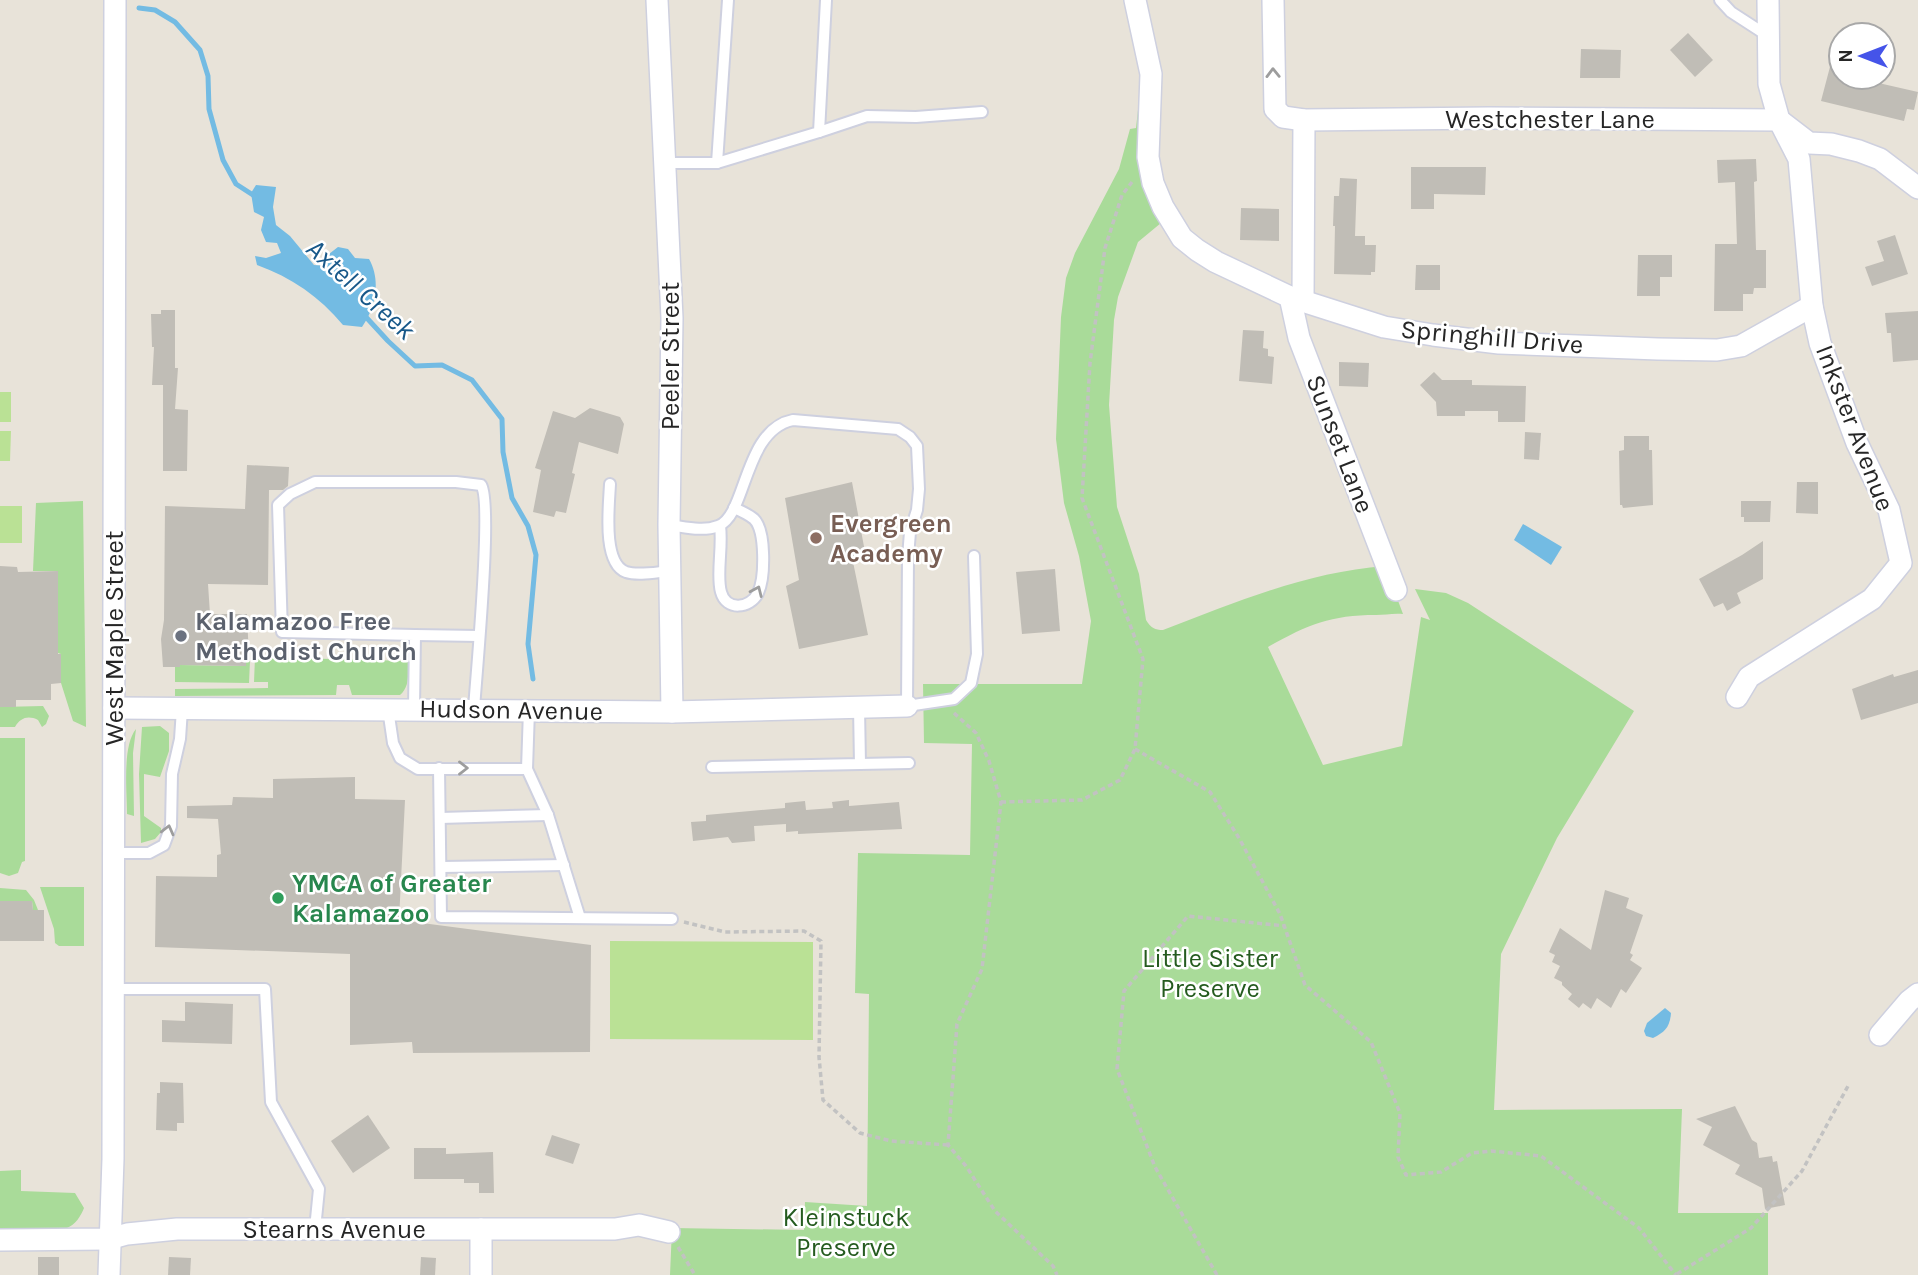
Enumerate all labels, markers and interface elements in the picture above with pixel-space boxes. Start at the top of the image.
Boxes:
north arrow [1827,21,1897,91]
text: N [1835,49,1857,63]
one-way arrow [1266,68,1281,79]
street label: Westchester Lane [1445,104,1655,135]
water label: Axtell Creek [300,232,423,347]
street label: Peeler Street [655,281,686,430]
street label: Springhill Drive [1399,314,1585,360]
street label: Inkster Avenue [1809,340,1901,516]
street label: Sunset Lane [1299,370,1381,518]
place label: Evergreen Academy [830,508,952,569]
street label: West Maple Street [99,530,130,746]
marker: Evergreen Academy [808,530,824,546]
one-way arrow [748,586,762,598]
place label: Kalamazoo Free Methodist Church [195,606,417,667]
marker: Kalamazoo Free Methodist Church [173,628,189,644]
street label: Hudson Avenue [419,693,603,727]
one-way arrow [459,760,469,776]
one-way arrow [160,825,174,837]
place label: YMCA of Greater Kalamazoo [292,868,492,929]
marker: YMCA of Greater Kalamazoo [270,890,286,906]
park label: Little Sister Preserve [1142,943,1279,1004]
park label: Kleinstuck Preserve [782,1202,910,1263]
street label: Stearns Avenue [242,1214,426,1245]

